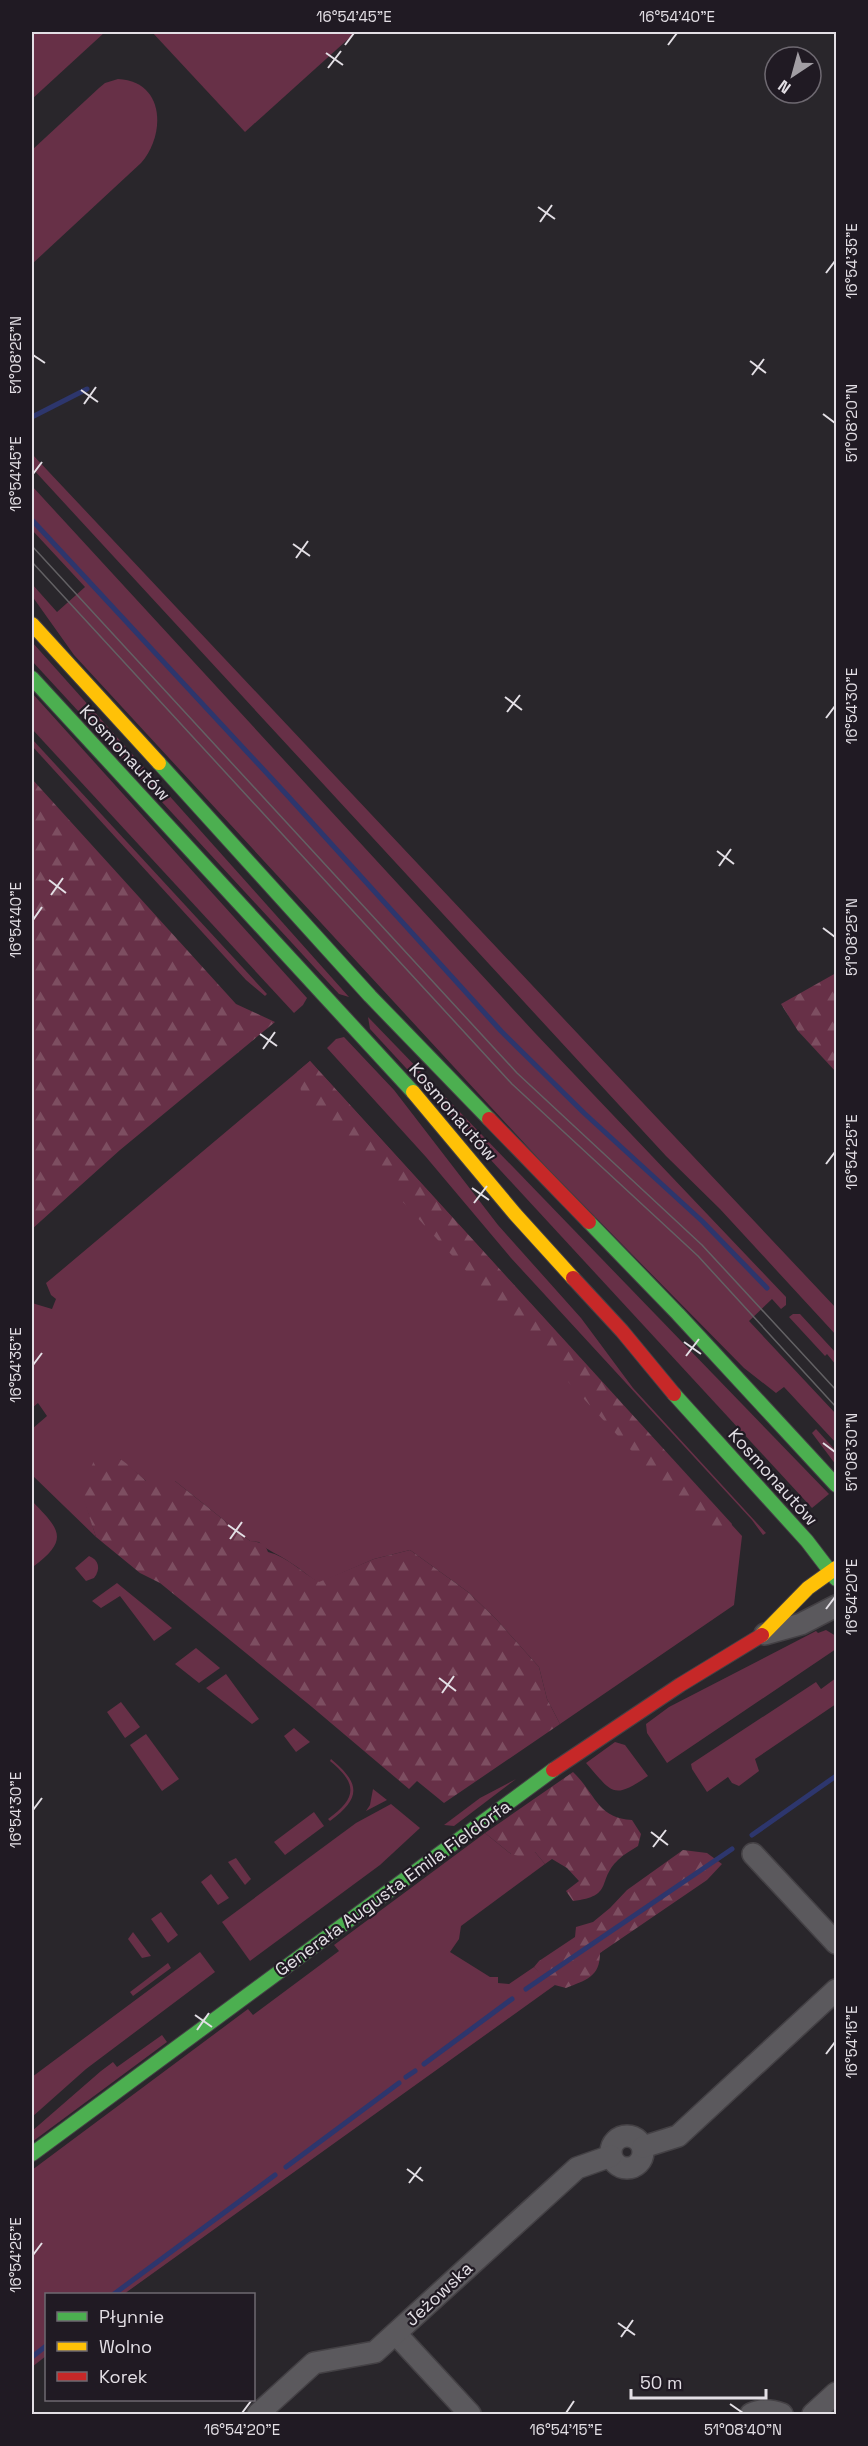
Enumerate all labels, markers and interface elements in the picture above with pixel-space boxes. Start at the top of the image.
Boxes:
text: 16°54'45"E [316,7,392,26]
text: 16°54'40"E [639,7,715,26]
north arrow [763,45,823,105]
text: N [774,75,795,98]
text: 16°54'35"E [842,223,861,299]
text: 51°08'25"N [6,316,25,394]
text: 51°08'20"N [842,384,861,462]
text: 16°54'45"E [6,436,25,512]
text: 16°54'30"E [842,668,861,744]
street label: Kosmonautów [75,700,176,806]
text: 16°54'40"E [6,882,25,958]
text: 51°08'25"N [842,898,861,976]
street label: Kosmonautów [404,1058,503,1166]
text: 16°54'25"E [842,1114,861,1190]
text: 16°54'35"E [6,1327,25,1403]
text: 51°08'30"N [842,1413,861,1491]
street label: Kosmonautów [724,1423,823,1530]
text: 16°54'20"E [842,1559,861,1635]
text: 16°54'30"E [6,1772,25,1848]
street label: Generała Augusta Emila Fieldorfa [270,1794,515,1981]
text: 16°54'15"E [842,2006,861,2078]
text: 16°54'25"E [6,2217,25,2293]
street label: Jeżowska [400,2257,477,2331]
legend [45,2293,255,2401]
text: Płynnie [99,2305,164,2328]
text: Wolno [99,2335,152,2358]
scale bar [631,2362,766,2400]
text: Korek [99,2365,148,2388]
text: 50 m [640,2371,682,2394]
text: 16°54'20"E [204,2420,280,2439]
text: 16°54'15"E [530,2420,602,2439]
text: 51°08'40"N [704,2420,782,2439]

